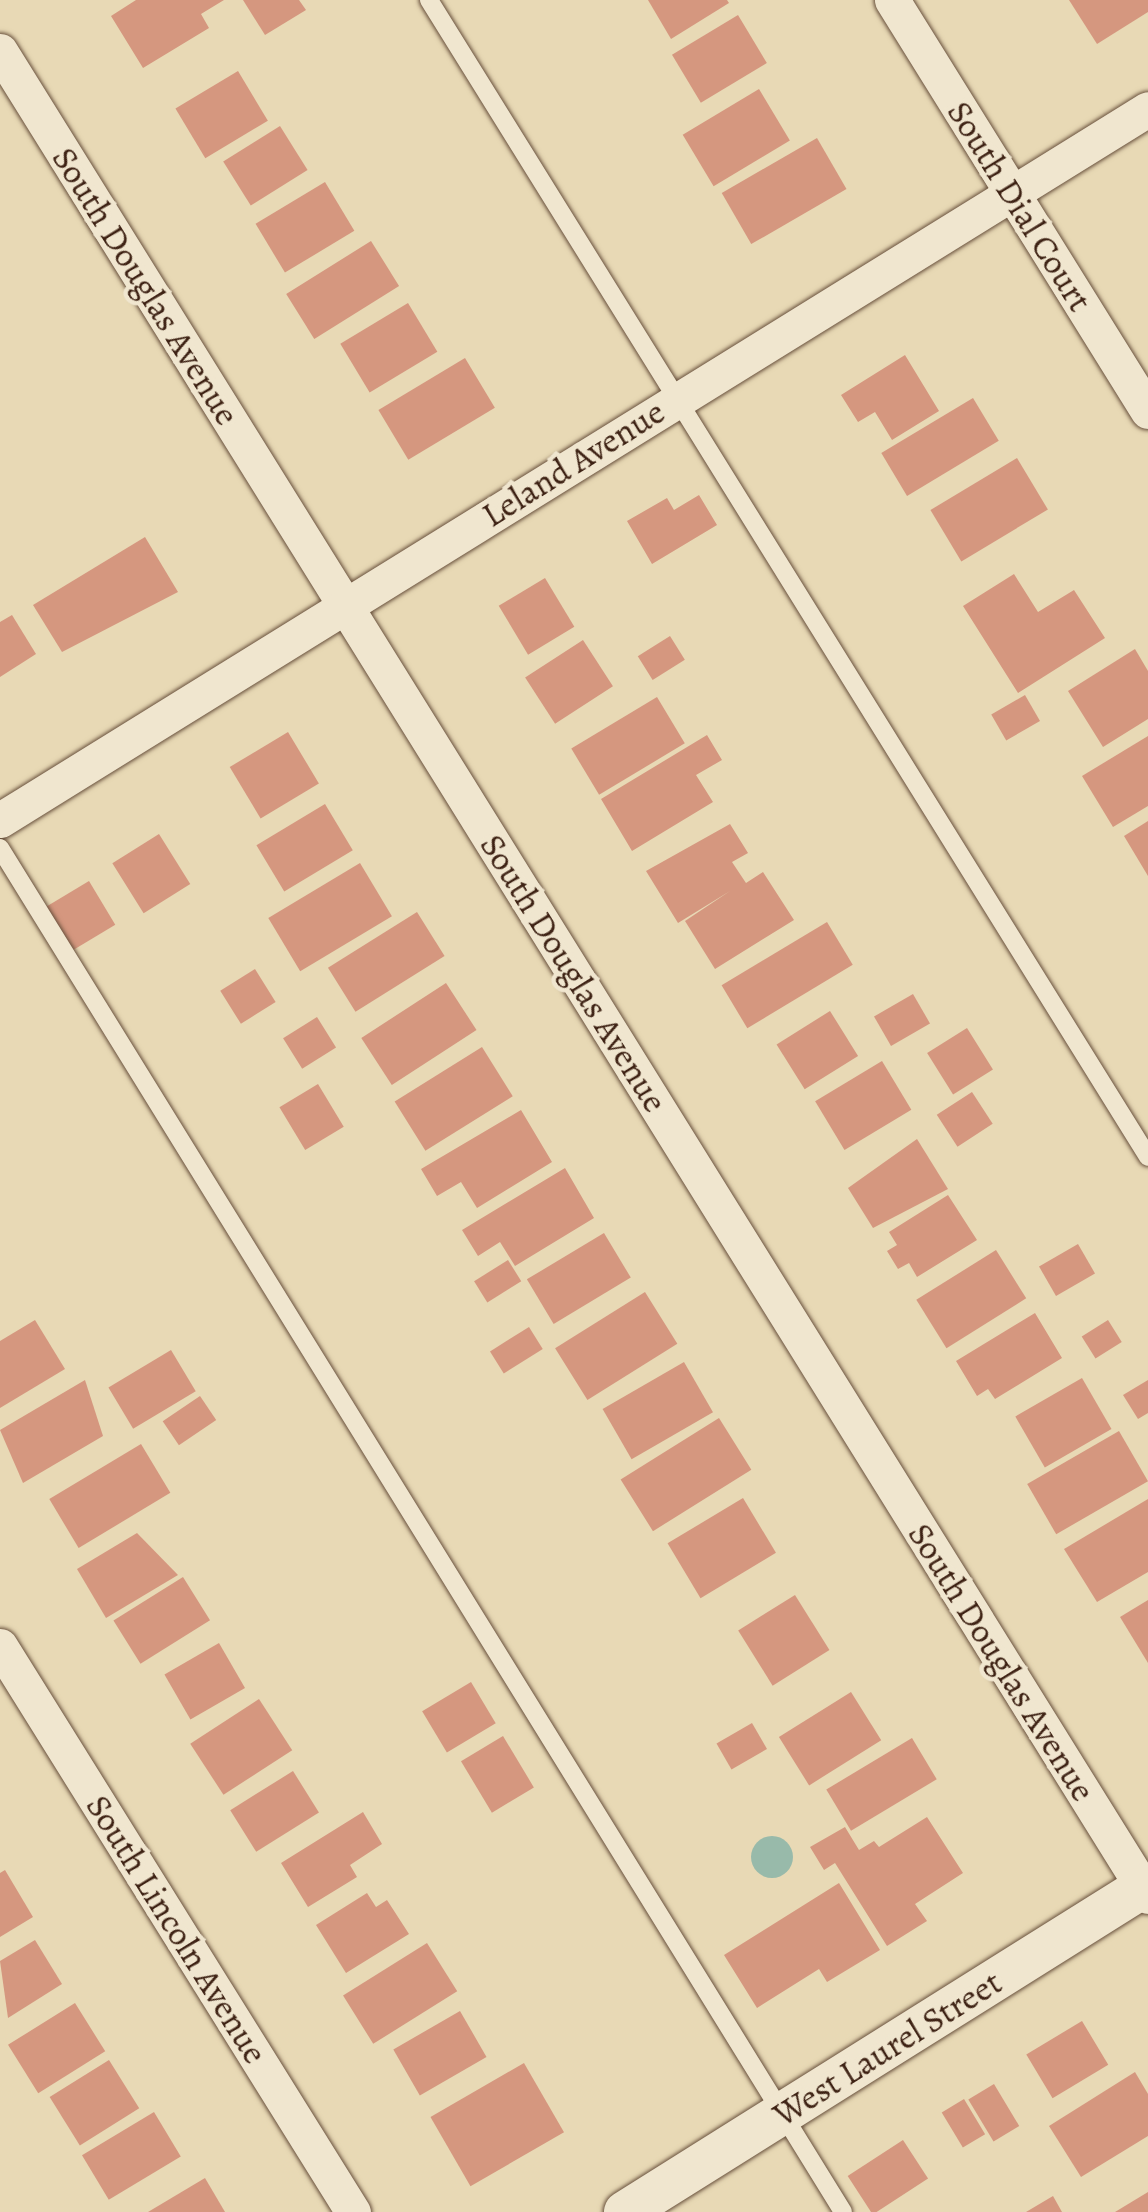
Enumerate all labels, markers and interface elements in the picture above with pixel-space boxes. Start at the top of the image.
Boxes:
street label: South Dial Court [939,93,1101,319]
street label: South Douglas Avenue [43,139,249,433]
street label: Leland Avenue [474,390,672,536]
street label: South Douglas Avenue [471,826,677,1120]
street label: South Douglas Avenue [899,1515,1105,1809]
street label: South Lincoln Avenue [77,1787,277,2071]
street label: West Laurel Street [765,1961,1009,2135]

